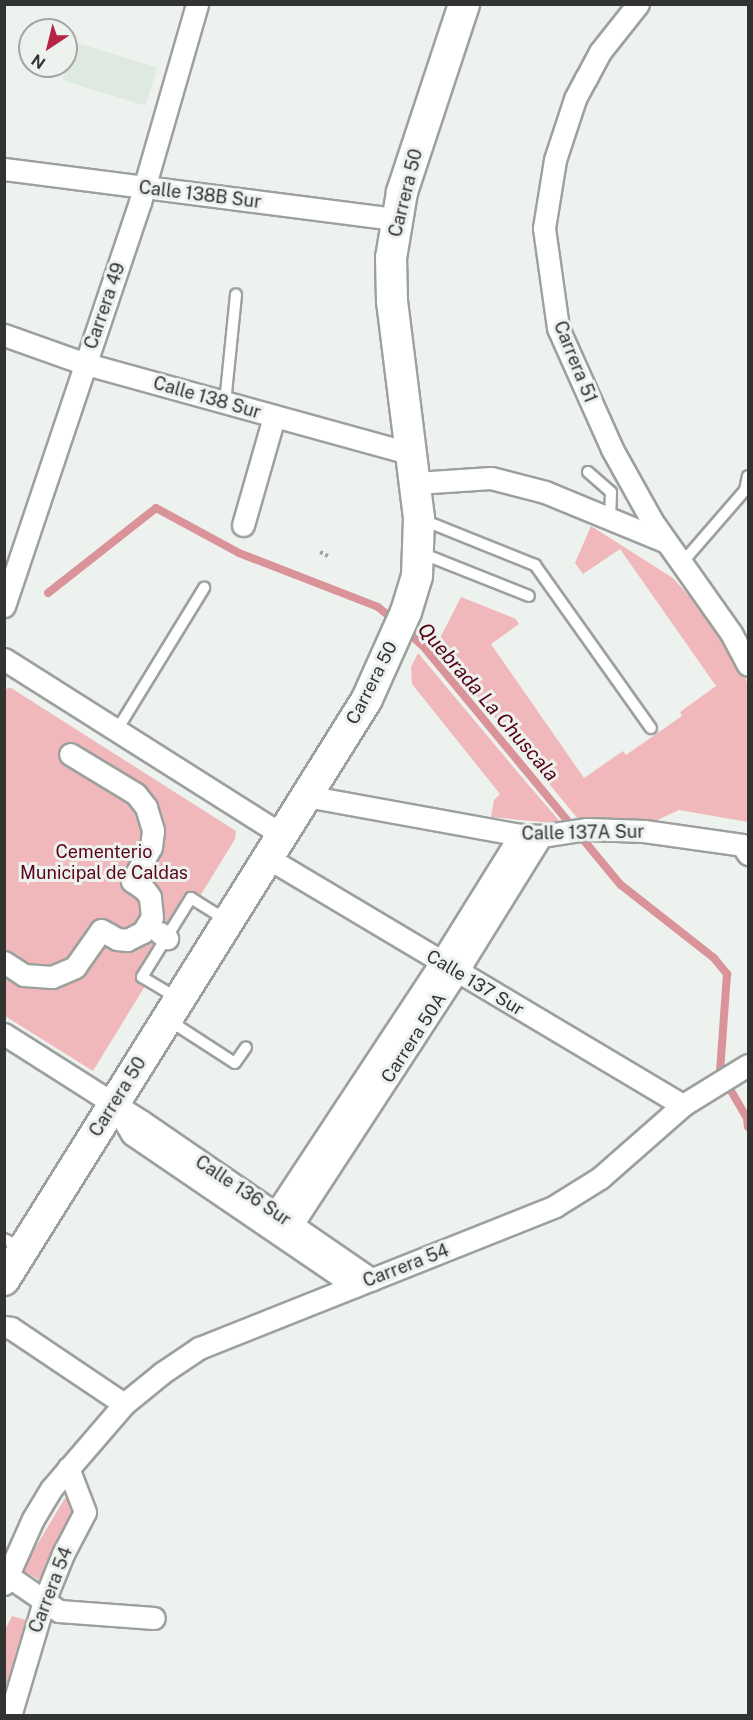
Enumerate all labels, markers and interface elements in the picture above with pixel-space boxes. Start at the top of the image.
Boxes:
north arrow [18,18,78,78]
text: N [28,50,49,73]
street label: Carrera 50 [385,147,427,239]
street label: Calle 138B Sur [137,177,263,213]
street label: Carrera 49 [80,260,130,352]
street label: Carrera 51 [549,318,601,406]
street label: Calle 138 Sur [151,372,263,424]
water label: Quebrada La Chuscala [413,618,563,786]
street label: Carrera 50 [342,638,402,728]
street label: Calle 137A Sur [521,821,645,845]
park label: Cementerio Municipal de Caldas [20,842,188,884]
street label: Calle 137 Sur [422,945,528,1021]
street label: Carrera 50A [377,989,451,1087]
street label: Carrera 50 [85,1053,151,1141]
street label: Calle 136 Sur [191,1151,295,1231]
street label: Carrera 54 [360,1240,452,1292]
street label: Carrera 54 [25,1544,77,1636]

